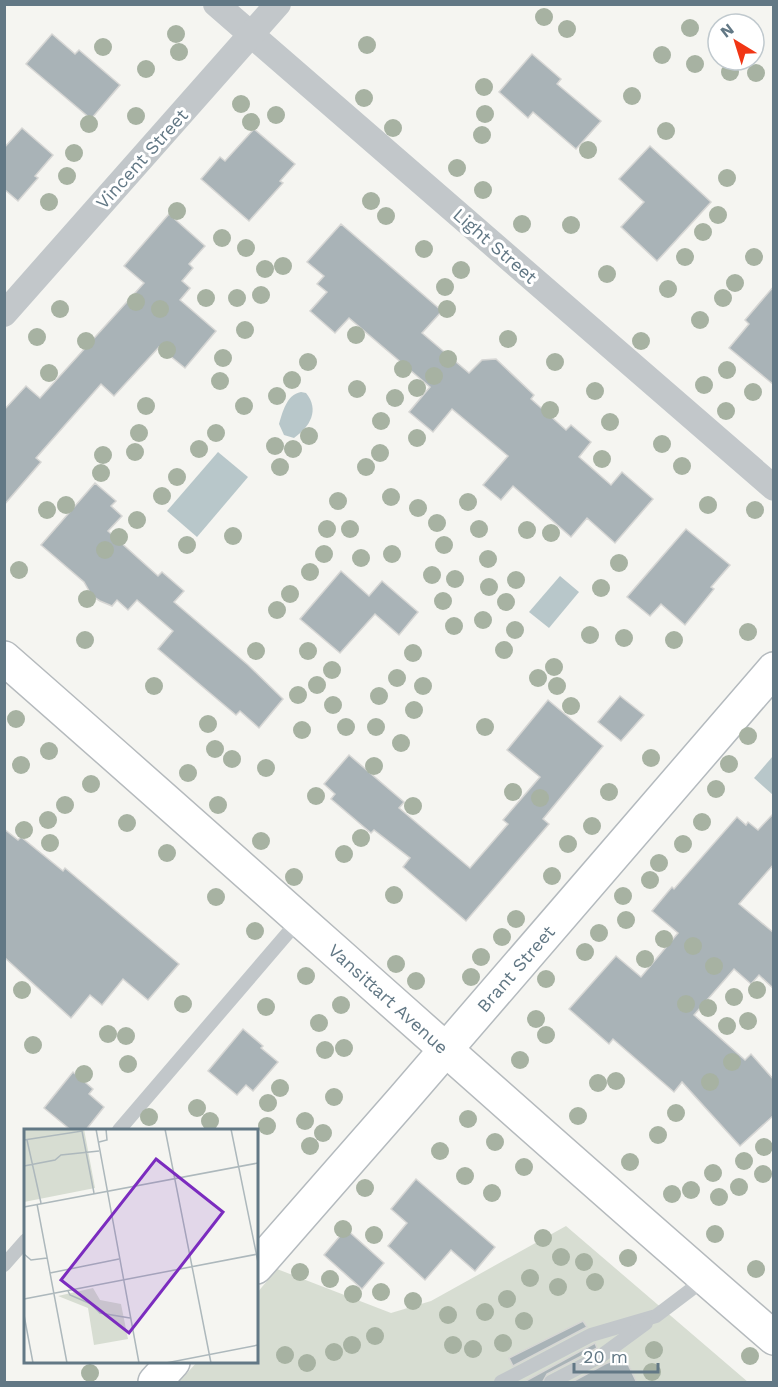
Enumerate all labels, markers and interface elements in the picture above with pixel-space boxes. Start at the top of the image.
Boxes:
north arrow [706,12,766,72]
text: N [717,19,738,42]
street label: Vincent Street [91,104,192,213]
street label: Light Street [449,204,542,288]
street label: Brant Street [472,921,559,1016]
street label: Vansittart Avenue [324,939,452,1058]
inset map [24,1129,258,1363]
scale bar [574,1336,658,1374]
text: 20 m [583,1346,628,1367]

